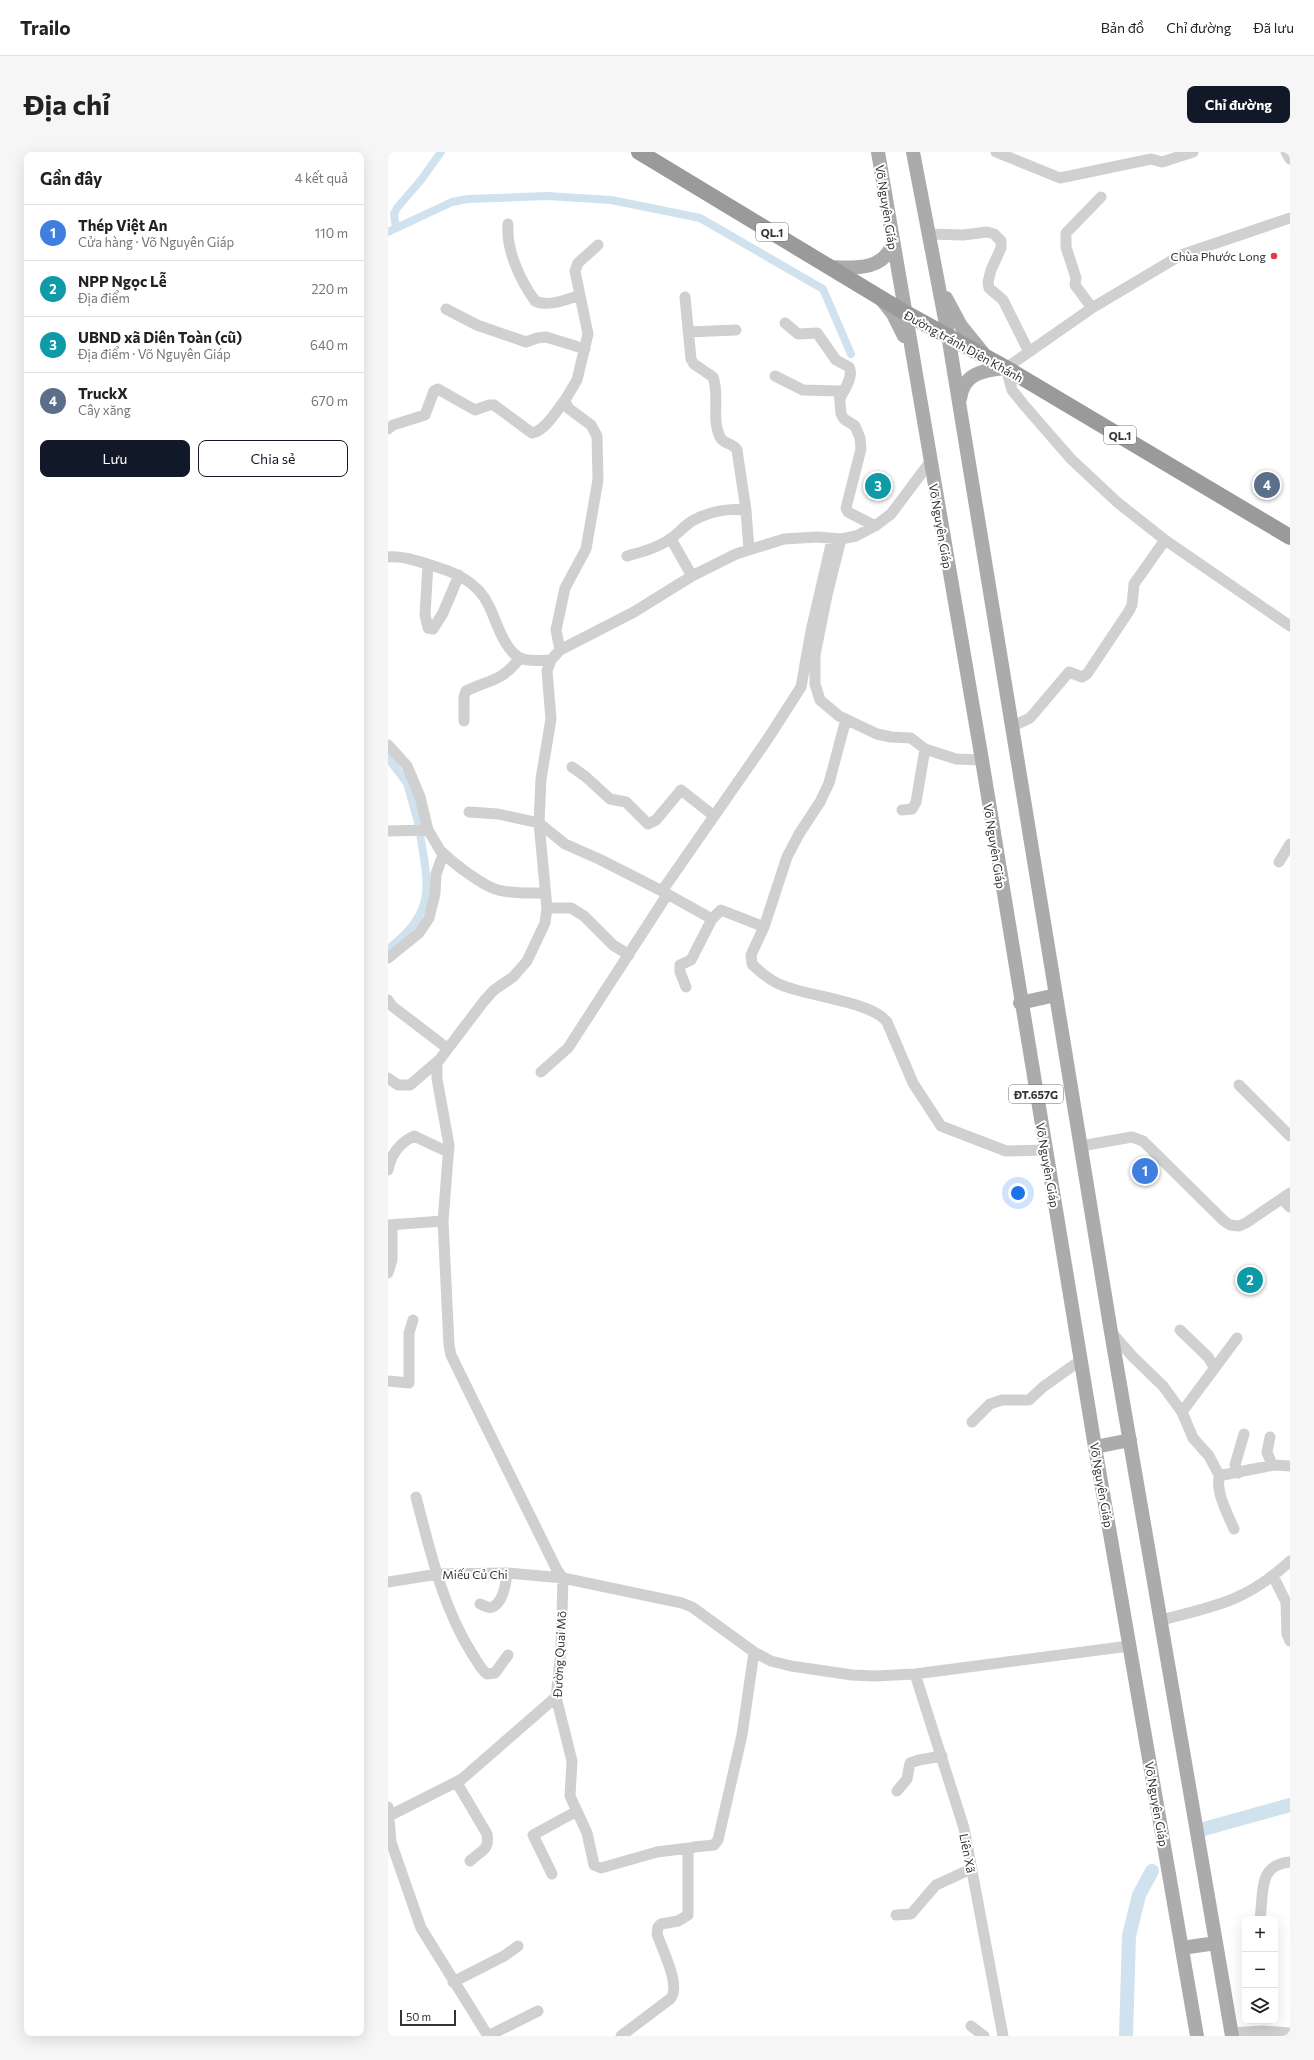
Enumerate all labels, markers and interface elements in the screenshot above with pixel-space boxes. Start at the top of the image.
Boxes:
text: Trailo [20,16,71,39]
text: Bản đồ [1101,19,1144,36]
text: Chỉ đường [1166,19,1231,36]
text: Đã lưu [1253,19,1294,36]
button: Chỉ đường [1187,86,1290,123]
text: Địa chỉ [24,87,110,121]
street label: Võ Nguyên Giáp [873,164,901,250]
text: Gần đây [40,168,102,189]
text: 4 kết quả [295,170,348,186]
text: Thép Việt An [78,216,167,234]
road number: QL.1 [756,223,788,241]
text: 1 [50,225,56,241]
text: 110 m [315,225,348,241]
text: Cửa hàng · Võ Nguyên Giáp [78,234,234,250]
place label: Chùa Phước Long [1170,249,1266,263]
marker: Chùa Phước Long [1269,251,1279,261]
text: NPP Ngọc Lễ [78,272,167,290]
text: 2 [49,281,57,297]
text: 220 m [311,281,348,297]
text: Địa điểm [78,290,130,306]
street label: Đường tránh Diên Khánh [901,307,1026,385]
text: UBND xã Diên Toàn (cũ) [78,328,242,346]
text: 3 [49,337,57,353]
text: 640 m [310,337,348,353]
text: Địa điểm · Võ Nguyên Giáp [78,346,231,362]
text: TruckX [78,384,128,402]
text: 4 [49,393,57,409]
text: 670 m [311,393,348,409]
text: Cây xăng [78,402,131,418]
road number: QL.1 [1104,426,1136,444]
button: Lưu [40,440,190,477]
button: Chia sẻ [198,440,348,477]
pin: 4 [1254,470,1280,500]
pin: 3 [865,471,891,501]
street label: Võ Nguyên Giáp [927,483,955,569]
street label: Võ Nguyên Giáp [981,803,1009,889]
road number: ĐT.657G [1009,1085,1063,1103]
street label: Võ Nguyên Giáp [1034,1122,1062,1208]
pin: 1 [1132,1156,1158,1186]
your location [1008,1183,1028,1203]
pin: 2 [1237,1265,1263,1295]
street label: Võ Nguyên Giáp [1088,1442,1116,1528]
street label: Miếu Củ Chi [442,1567,508,1581]
street label: Đường Quai Mõ [550,1610,568,1699]
street label: Võ Nguyên Giáp [1143,1761,1171,1847]
street label: Liên Xã [957,1832,979,1874]
map controls [1242,1916,1278,2024]
button: + [1242,1916,1278,1952]
button: − [1242,1952,1278,1988]
button: layers [1242,1988,1278,2024]
scale bar [400,2008,456,2027]
text: 50 m [406,2010,431,2023]

